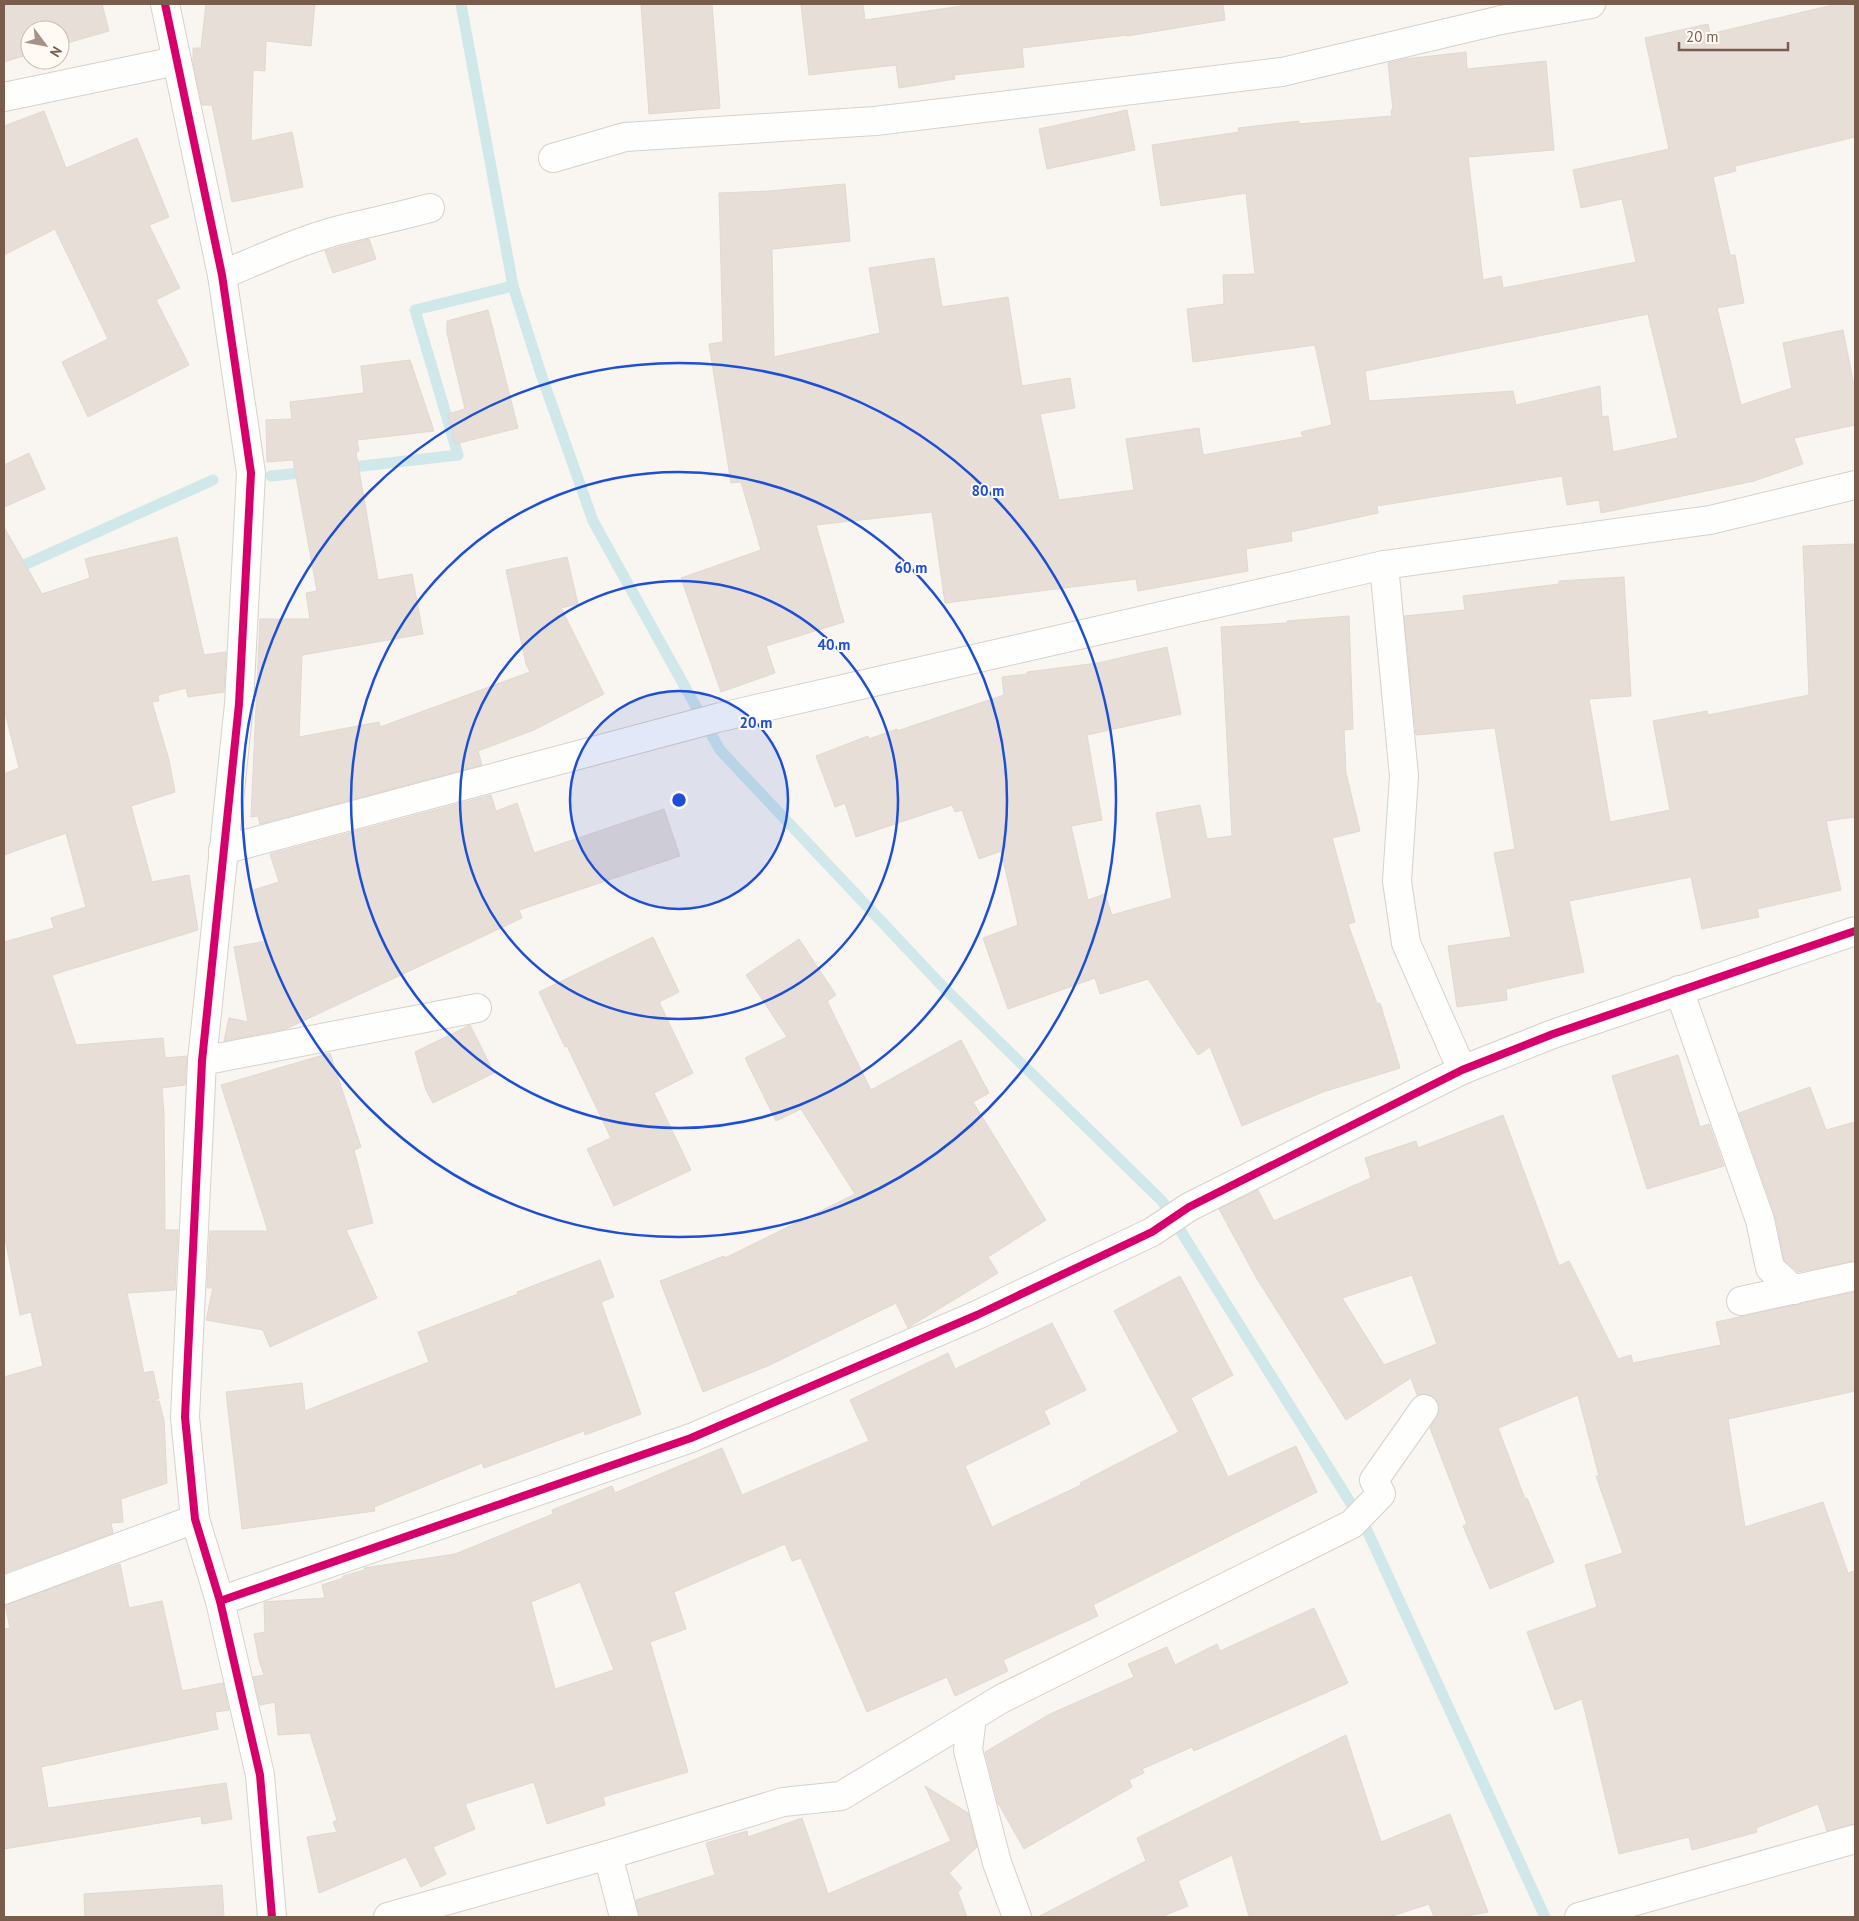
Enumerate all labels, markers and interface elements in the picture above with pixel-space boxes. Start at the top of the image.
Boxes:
north arrow [20,20,70,70]
scale bar [1679,20,1788,52]
text: 20 m [1686,27,1719,46]
text: N [46,43,66,61]
text: 80 m [972,481,1004,500]
text: 60 m [895,558,927,577]
text: 40 m [818,635,850,654]
text: 20 m [740,713,772,732]
centre of rings [670,791,688,809]

